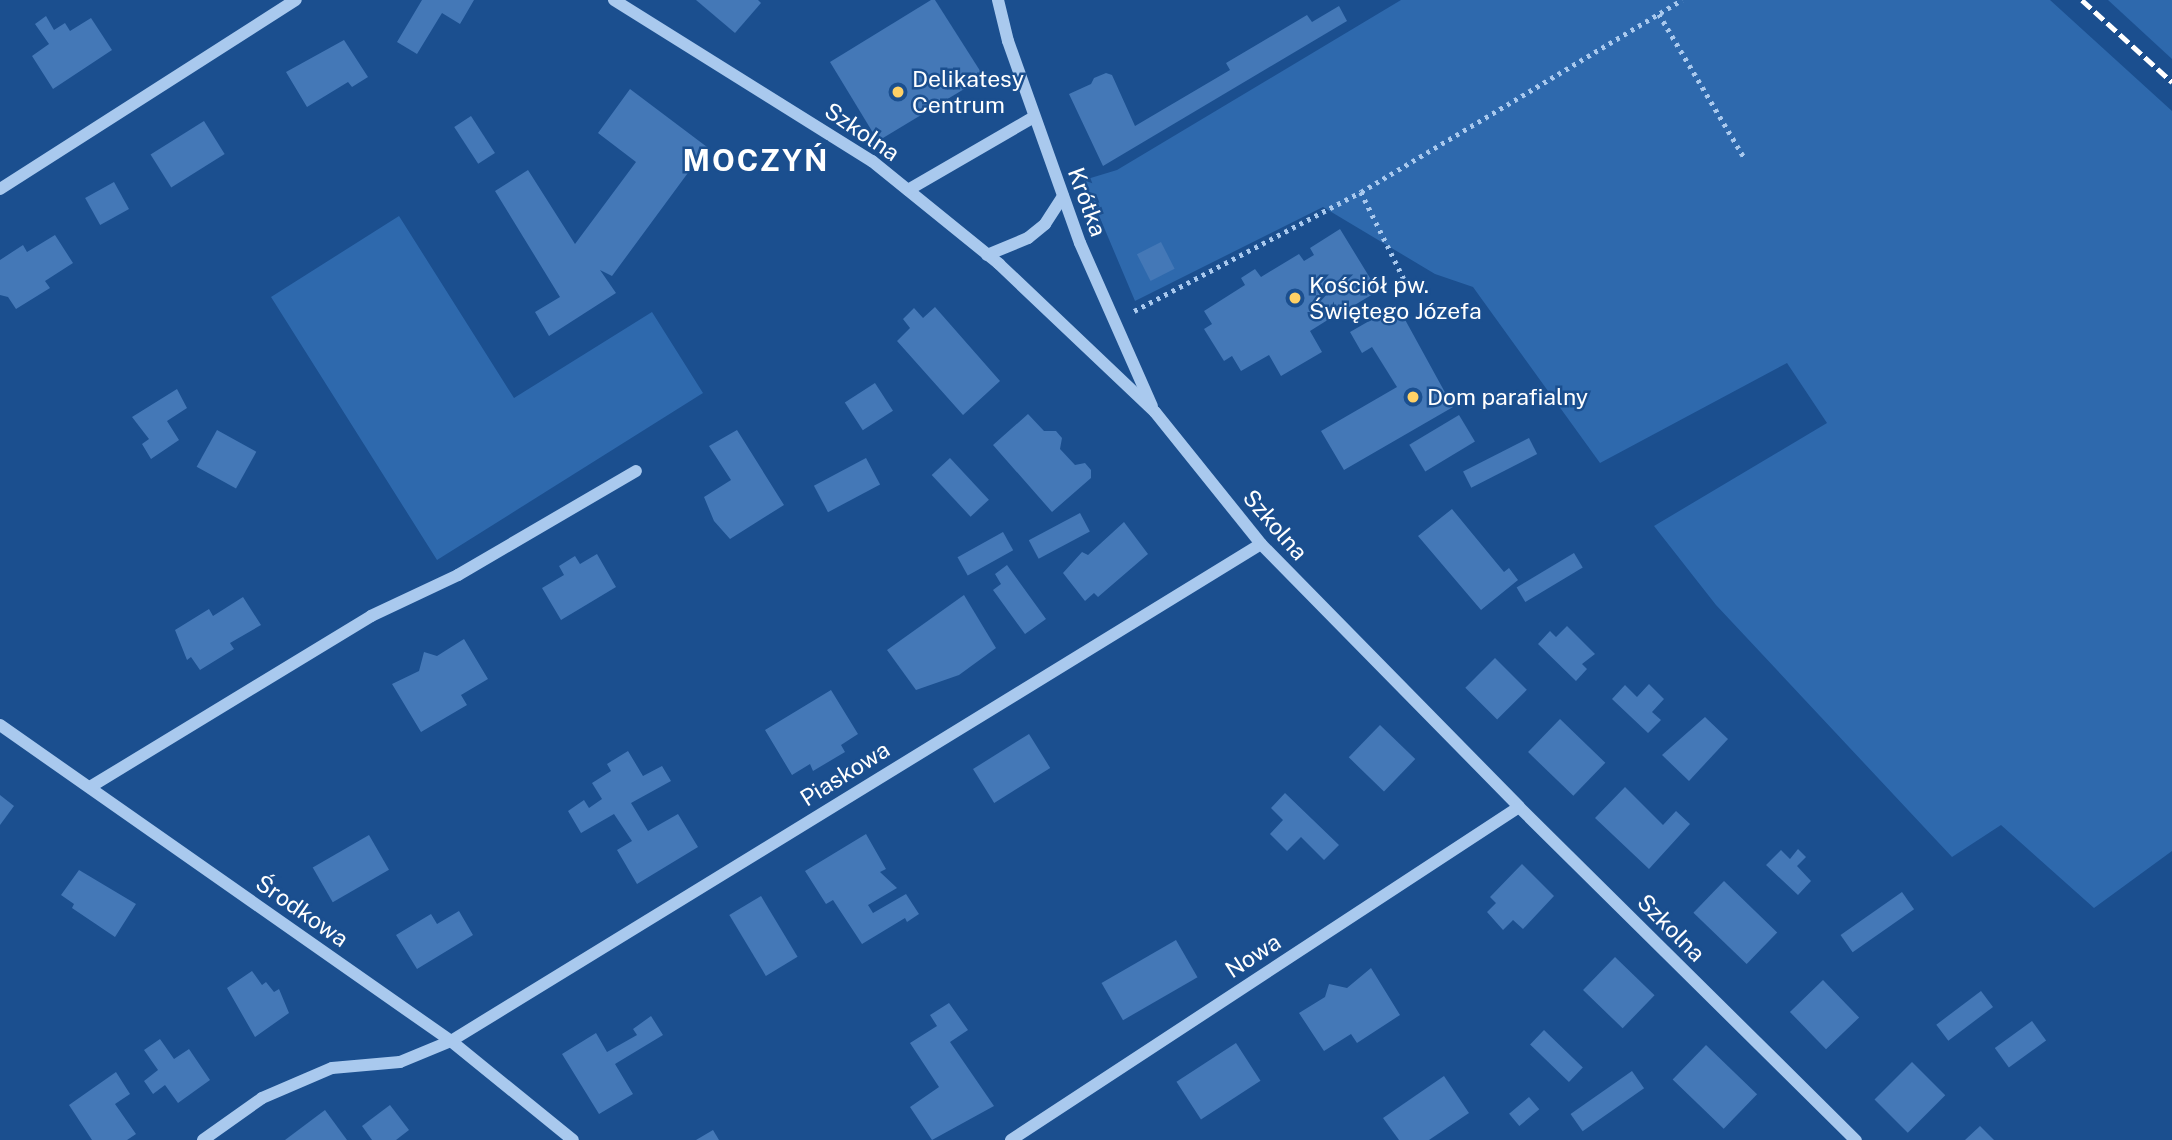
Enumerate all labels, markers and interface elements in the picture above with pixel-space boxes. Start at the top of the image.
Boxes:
place label: Delikatesy Centrum [912,65,1024,119]
marker: Delikatesy Centrum [890,84,906,100]
street label: Szkolna [819,97,905,167]
district label: MOCZYŃ [683,142,829,178]
street label: Krótka [1062,164,1112,240]
place label: Kościół pw. Świętego Józefa [1309,271,1482,325]
marker: Kościół pw. Świętego Józefa [1287,290,1303,306]
place label: Dom parafialny [1427,383,1588,411]
marker: Dom parafialny [1405,389,1421,405]
street label: Szkolna [1237,484,1313,566]
street label: Piaskowa [795,736,895,812]
street label: Środkowa [250,869,354,953]
street label: Szkolna [1631,888,1711,968]
street label: Nowa [1220,928,1286,984]

